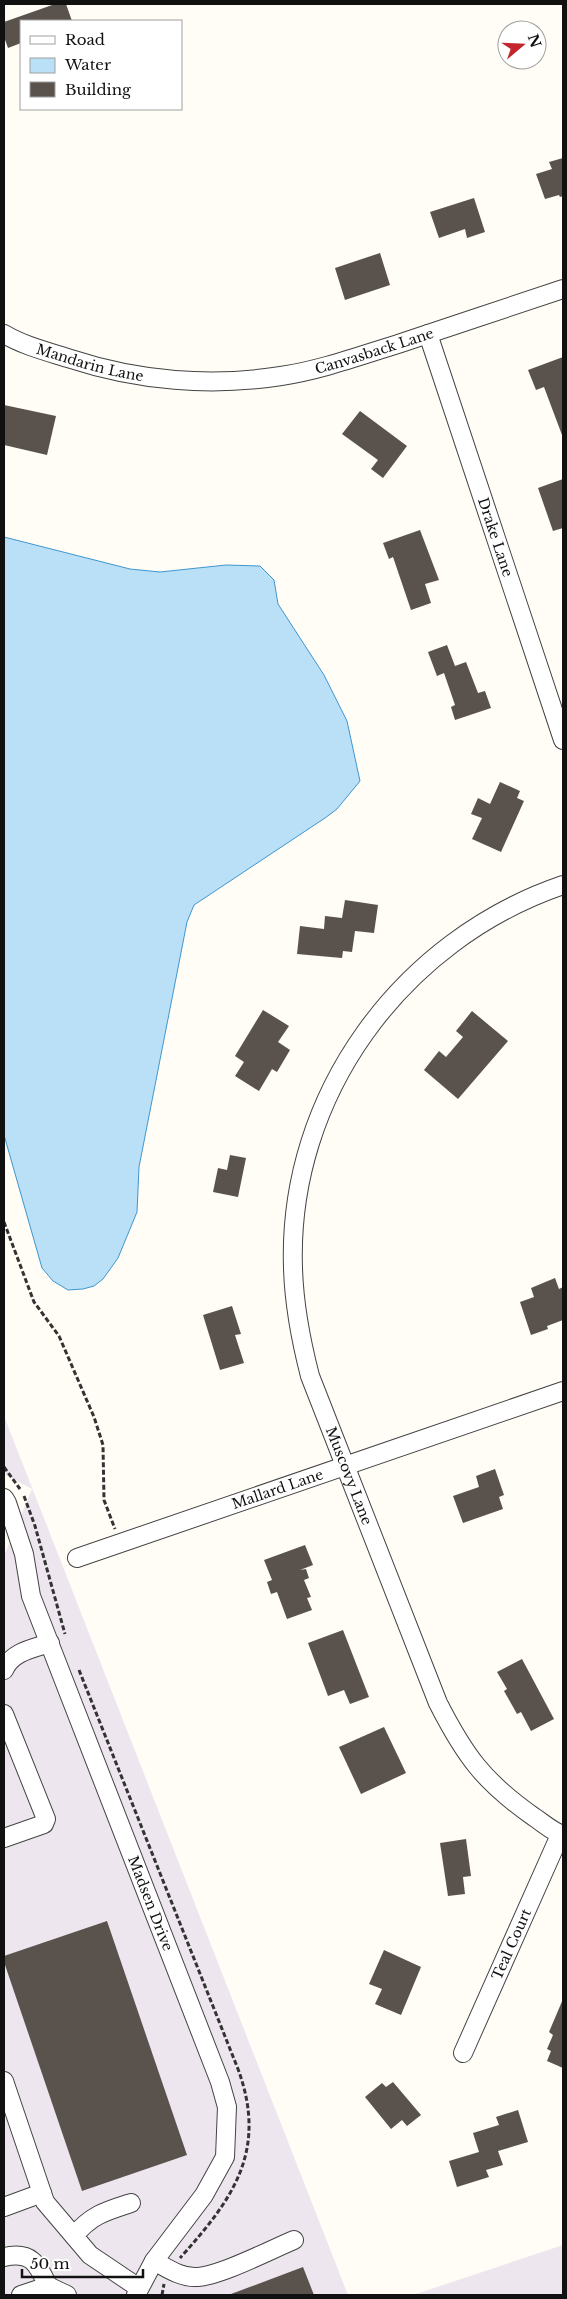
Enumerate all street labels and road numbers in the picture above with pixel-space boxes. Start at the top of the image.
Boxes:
street label: Canvasback Lane [313,324,436,378]
street label: Mandarin Lane [34,340,145,385]
street label: Drake Lane [474,495,517,579]
street label: Muscovy Lane [322,1424,376,1527]
street label: Mallard Lane [229,1465,326,1513]
street label: Madsen Drive [124,1853,177,1954]
street label: Teal Court [488,1905,535,1983]

